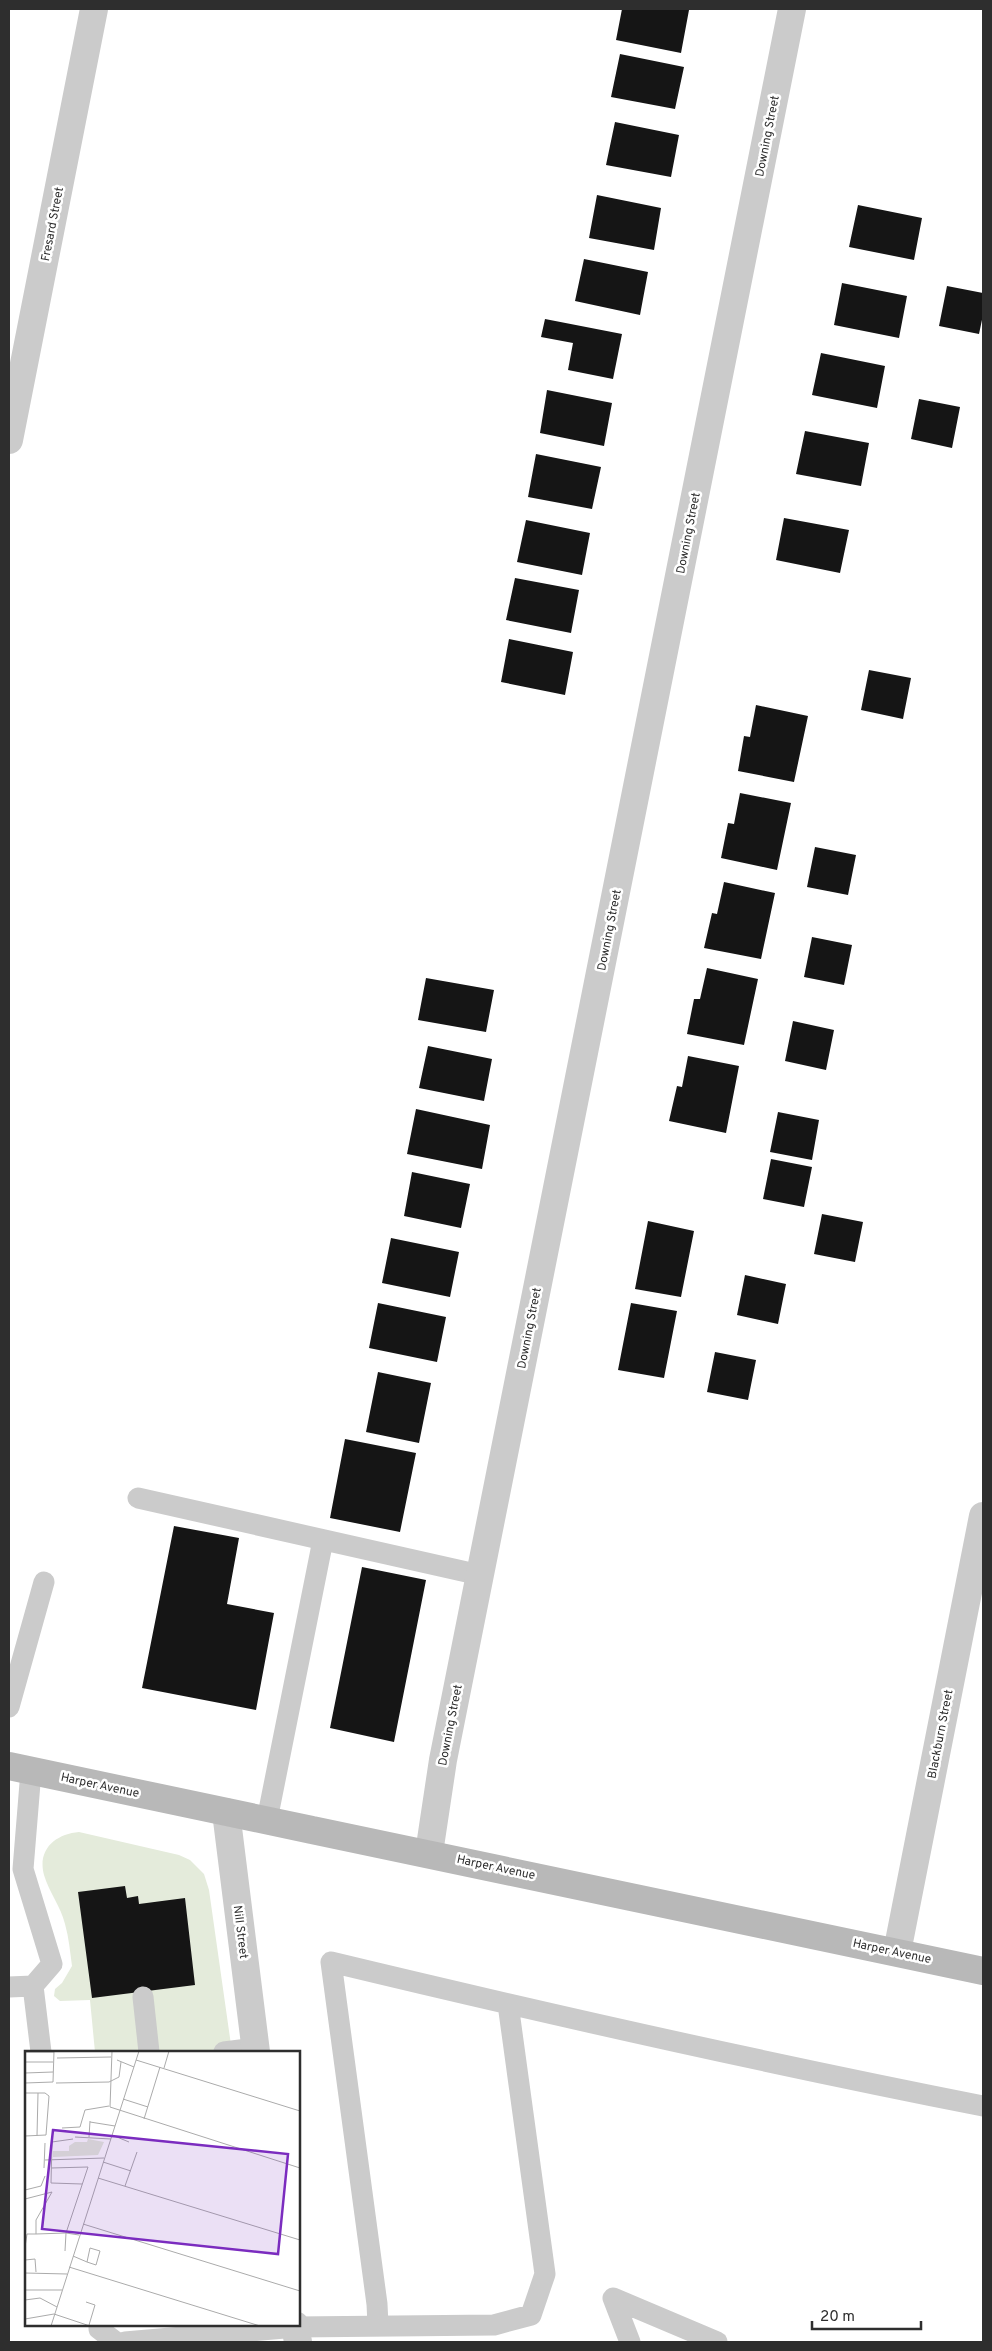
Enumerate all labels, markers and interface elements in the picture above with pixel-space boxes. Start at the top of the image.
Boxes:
street label: Downing Street [752,94,784,178]
street label: Fresard Street [38,186,68,263]
street label: Downing Street [673,491,705,575]
street label: Downing Street [594,888,626,972]
street label: Downing Street [514,1286,546,1370]
street label: Downing Street [435,1683,467,1767]
street label: Blackburn Street [924,1688,957,1780]
street label: Harper Avenue [59,1770,140,1802]
street label: Harper Avenue [455,1852,536,1884]
street label: Nill Street [229,1904,251,1960]
street label: Harper Avenue [851,1936,932,1968]
inset map [25,2051,300,2326]
scale bar [812,2298,921,2330]
text: 20 m [820,2308,855,2327]

